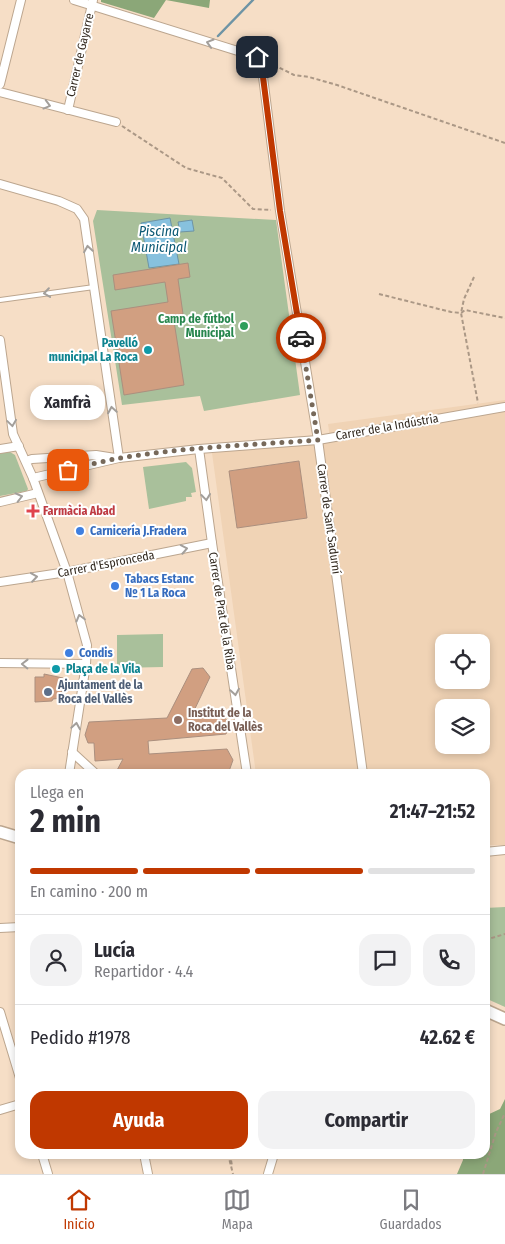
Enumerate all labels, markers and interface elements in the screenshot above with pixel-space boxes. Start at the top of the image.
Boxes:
street label: Carrer de Gayarre [64,12,96,98]
pin [236,36,278,78]
one-way arrow [207,38,215,48]
icon: home [243,43,271,71]
one-way arrow [42,99,51,109]
water label: Piscina Municipal [131,223,187,256]
one-way arrow [83,245,94,253]
one-way arrow [43,288,51,298]
place label: Camp de fútbol Municipal [158,312,235,340]
courier [276,313,326,363]
marker: Camp de fútbol Municipal [238,320,250,332]
icon: car [287,324,315,352]
place label: Pavelló municipal La Roca [49,336,139,364]
marker: Pavelló municipal La Roca [142,344,154,356]
callout: Xamfrà [30,385,106,420]
text: Xamfrà [44,393,91,412]
one-way arrow [107,406,118,414]
street label: Carrer de la Indústria [335,411,440,443]
one-way arrow [6,418,16,427]
pin [47,449,89,491]
icon: bag [54,456,82,484]
street label: Carrer de Sant Sadurní [314,463,344,575]
one-way arrow [14,493,22,503]
one-way arrow [200,493,211,501]
place label: Farmàcia Abad [43,504,115,518]
marker: Farmàcia Abad [27,505,39,517]
place label: Carnicería J.Fradera [90,524,187,538]
marker: Carnicería J.Fradera [74,525,86,537]
one-way arrow [179,544,188,555]
street label: Carrer d'Espronceda [56,548,156,580]
street label: Carrer de Prat de la Riba [206,551,238,671]
one-way arrow [30,572,38,583]
place label: Tabacs Estanc Nº 1 La Roca [125,572,195,600]
marker: Tabacs Estanc Nº 1 La Roca [109,580,121,592]
one-way arrow [75,614,85,623]
map controls [435,634,490,754]
button: locate [435,634,490,689]
place label: Condis [79,646,113,660]
marker: Condis [63,647,75,659]
one-way arrow [21,659,29,669]
place label: Plaça de la Vila [66,662,141,677]
marker: Plaça de la Vila [50,663,62,675]
place label: Ajuntament de la Roca del Vallès [57,678,143,706]
marker: Ajuntament de la Roca del Vallès [42,686,54,698]
one-way arrow [229,688,239,697]
button: layers [435,699,490,754]
place label: Institut de la Roca del Vallès [188,706,263,734]
marker: Institut de la Roca del Vallès [172,714,184,726]
one-way arrow [71,721,81,730]
text: Llega en [30,783,84,802]
text: 21:47–21:52 [390,800,475,823]
text: 2 min [30,802,101,840]
text: En camino · 200 m [30,882,148,901]
button: person [30,934,82,986]
button: chat [359,934,411,986]
button: phone [423,934,475,986]
text: Lucía [94,939,135,962]
text: Repartidor · 4.4 [94,962,193,981]
text: Pedido #1978 [30,1026,131,1049]
text: 42.62 € [420,1026,475,1049]
button: Ayuda [30,1091,248,1149]
button: Compartir [258,1091,475,1149]
tab: Inicio [63,1186,95,1233]
tab: Mapa [222,1186,253,1233]
tab: Guardados [380,1186,442,1233]

